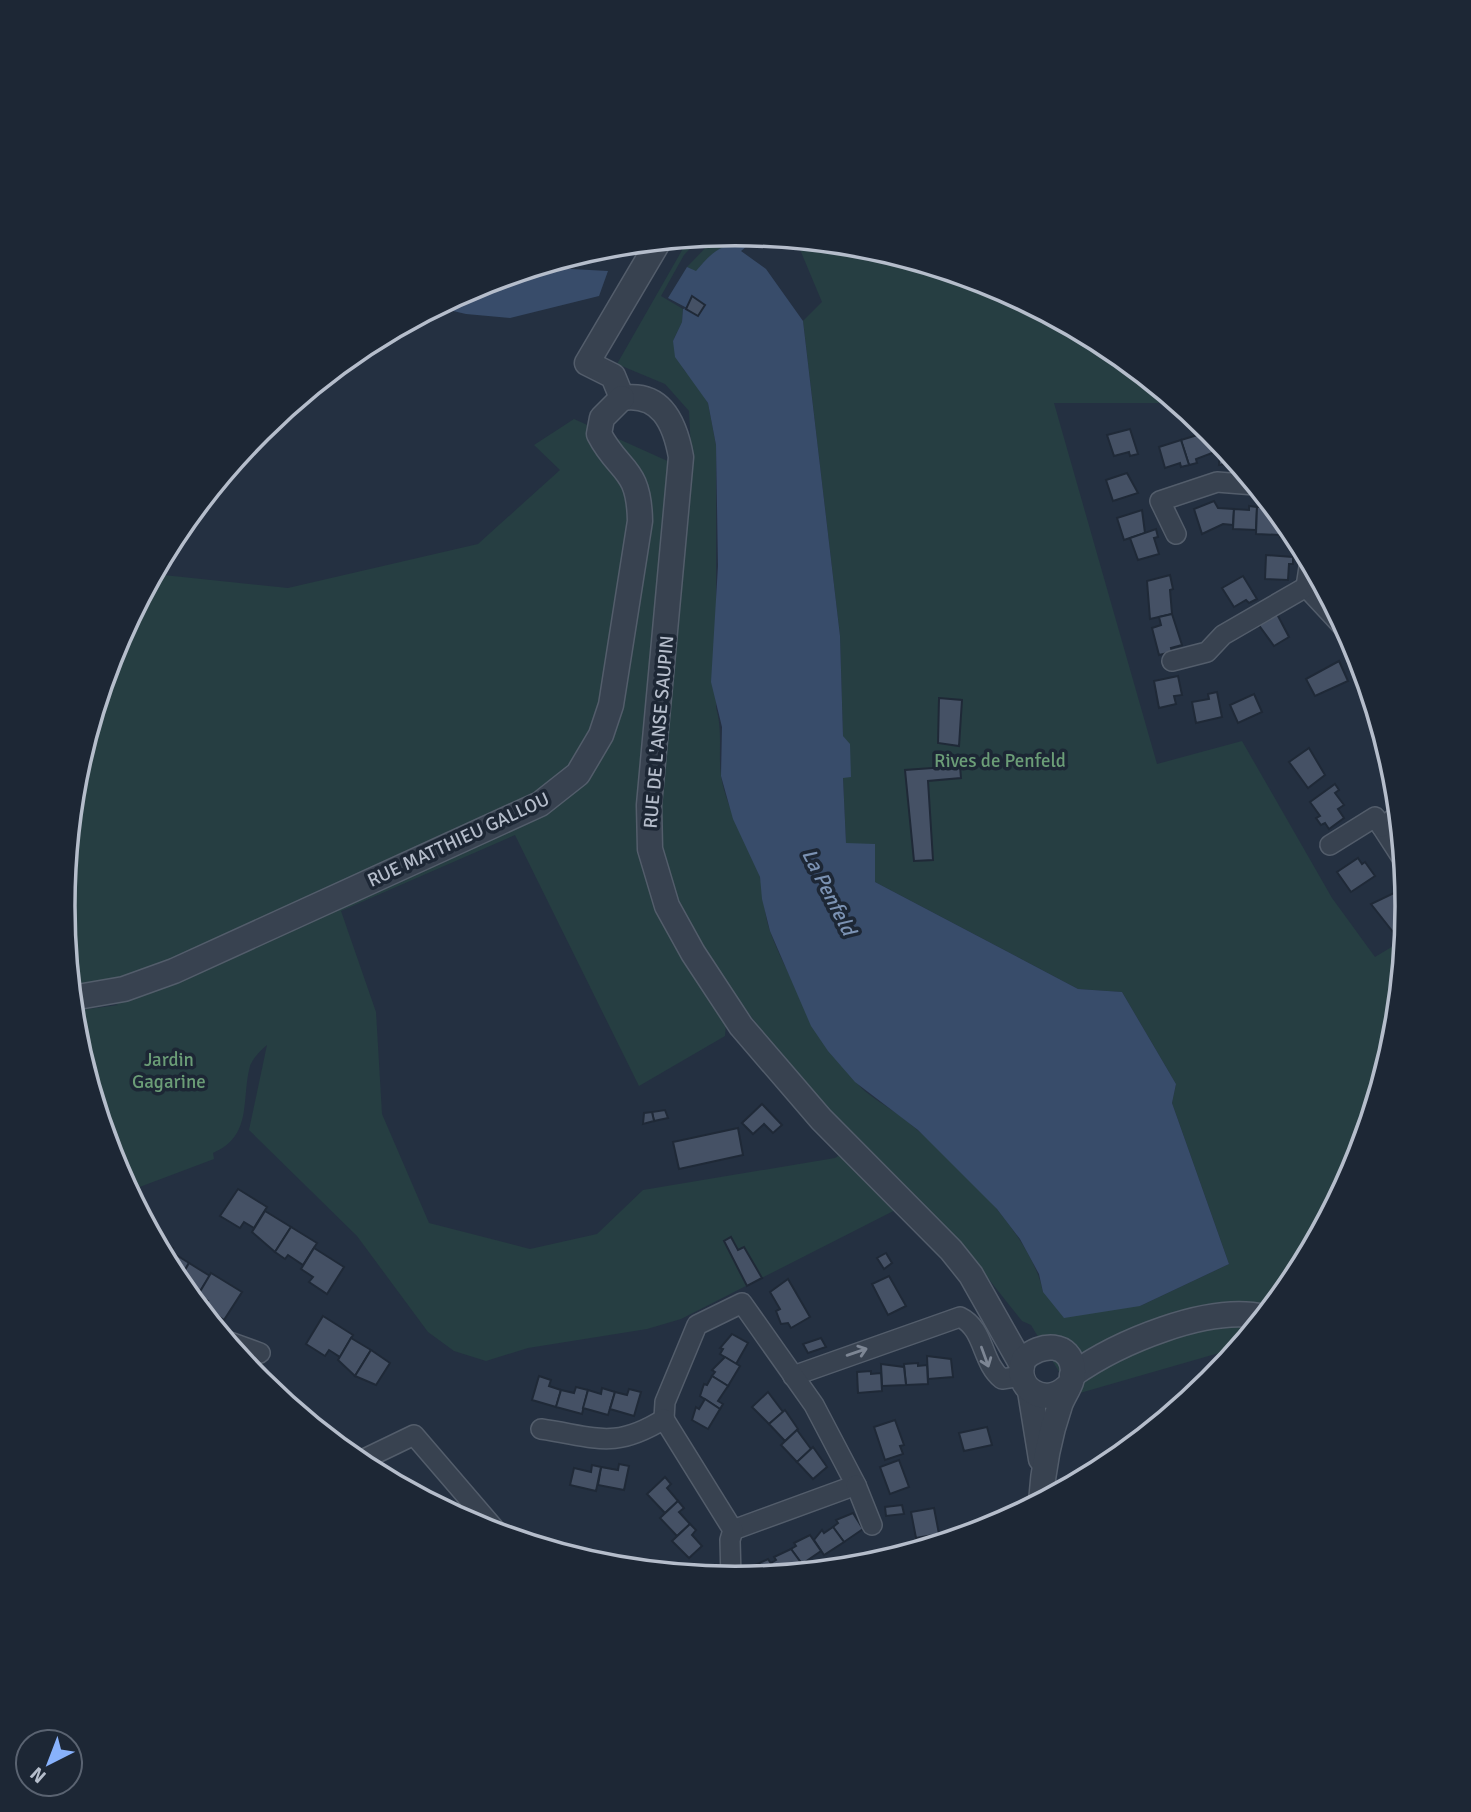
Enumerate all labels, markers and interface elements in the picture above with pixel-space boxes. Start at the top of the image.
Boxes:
street label: RUE DE L'ANSE SAUPIN [639,635,679,830]
park label: Rives de Penfeld [934,749,1066,773]
street label: RUE MATTHIEU GALLOU [364,787,553,893]
water label: La Penfeld [796,844,863,942]
park label: Jardin Gagarine [132,1048,206,1094]
one-way arrow [846,1345,868,1357]
one-way arrow [980,1345,992,1367]
north arrow [14,1728,84,1798]
text: N [25,1762,51,1788]

